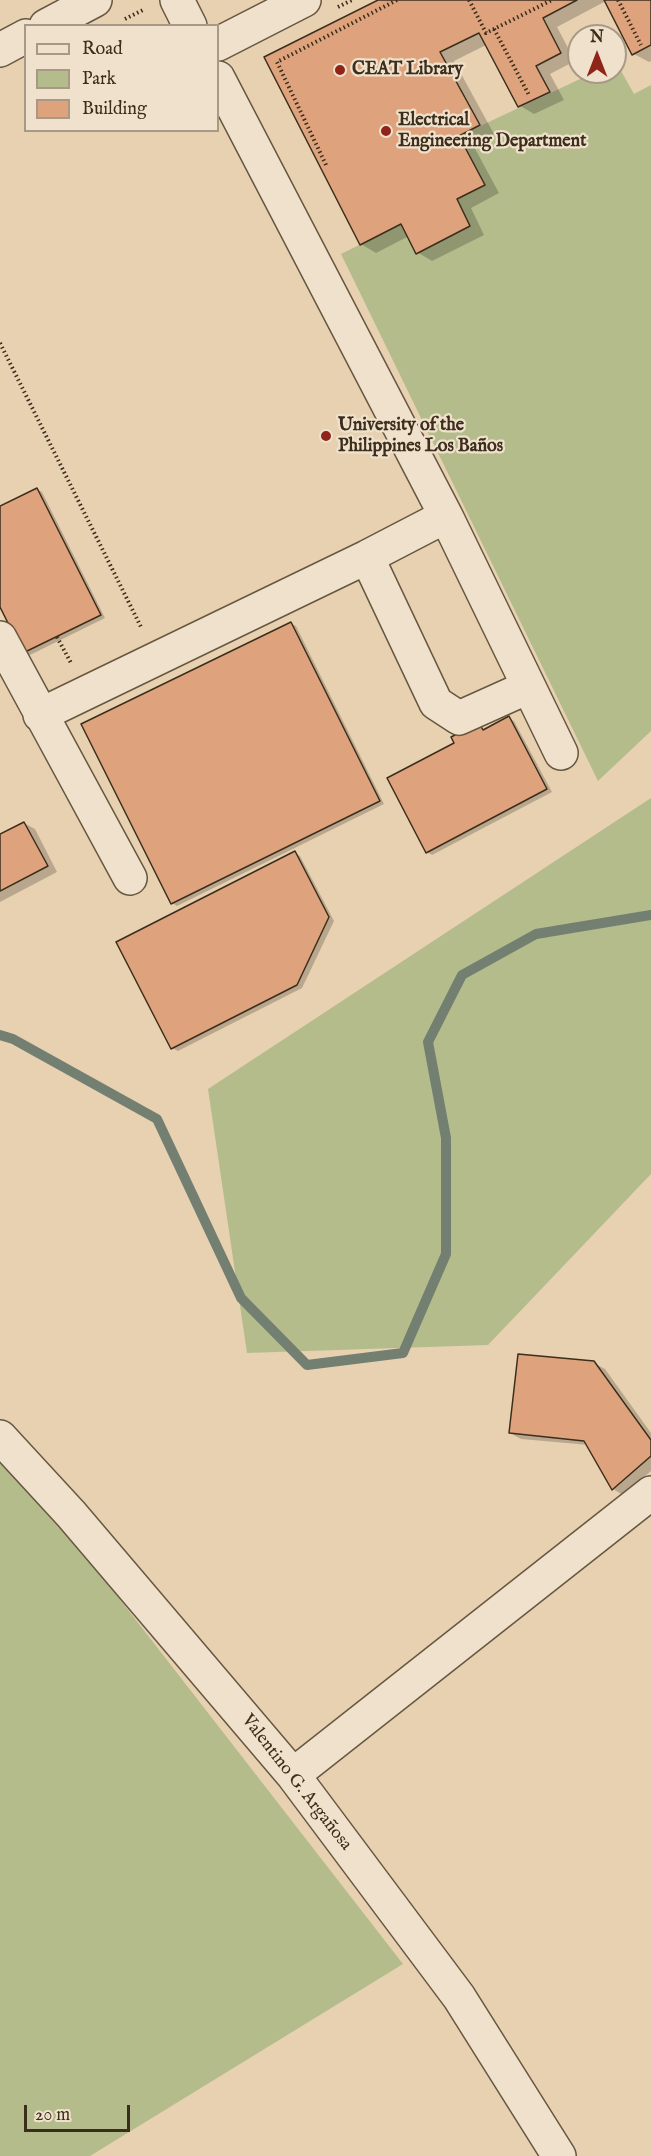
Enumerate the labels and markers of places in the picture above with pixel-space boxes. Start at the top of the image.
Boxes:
place label: CEAT Library [352,59,463,81]
marker: CEAT Library [333,63,347,77]
place label: Electrical Engineering Department [398,110,586,152]
marker: Electrical Engineering Department [379,124,393,138]
place label: University of the Philippines Los Baños [338,415,503,458]
marker: University of the Philippines Los Baños [319,429,333,443]

